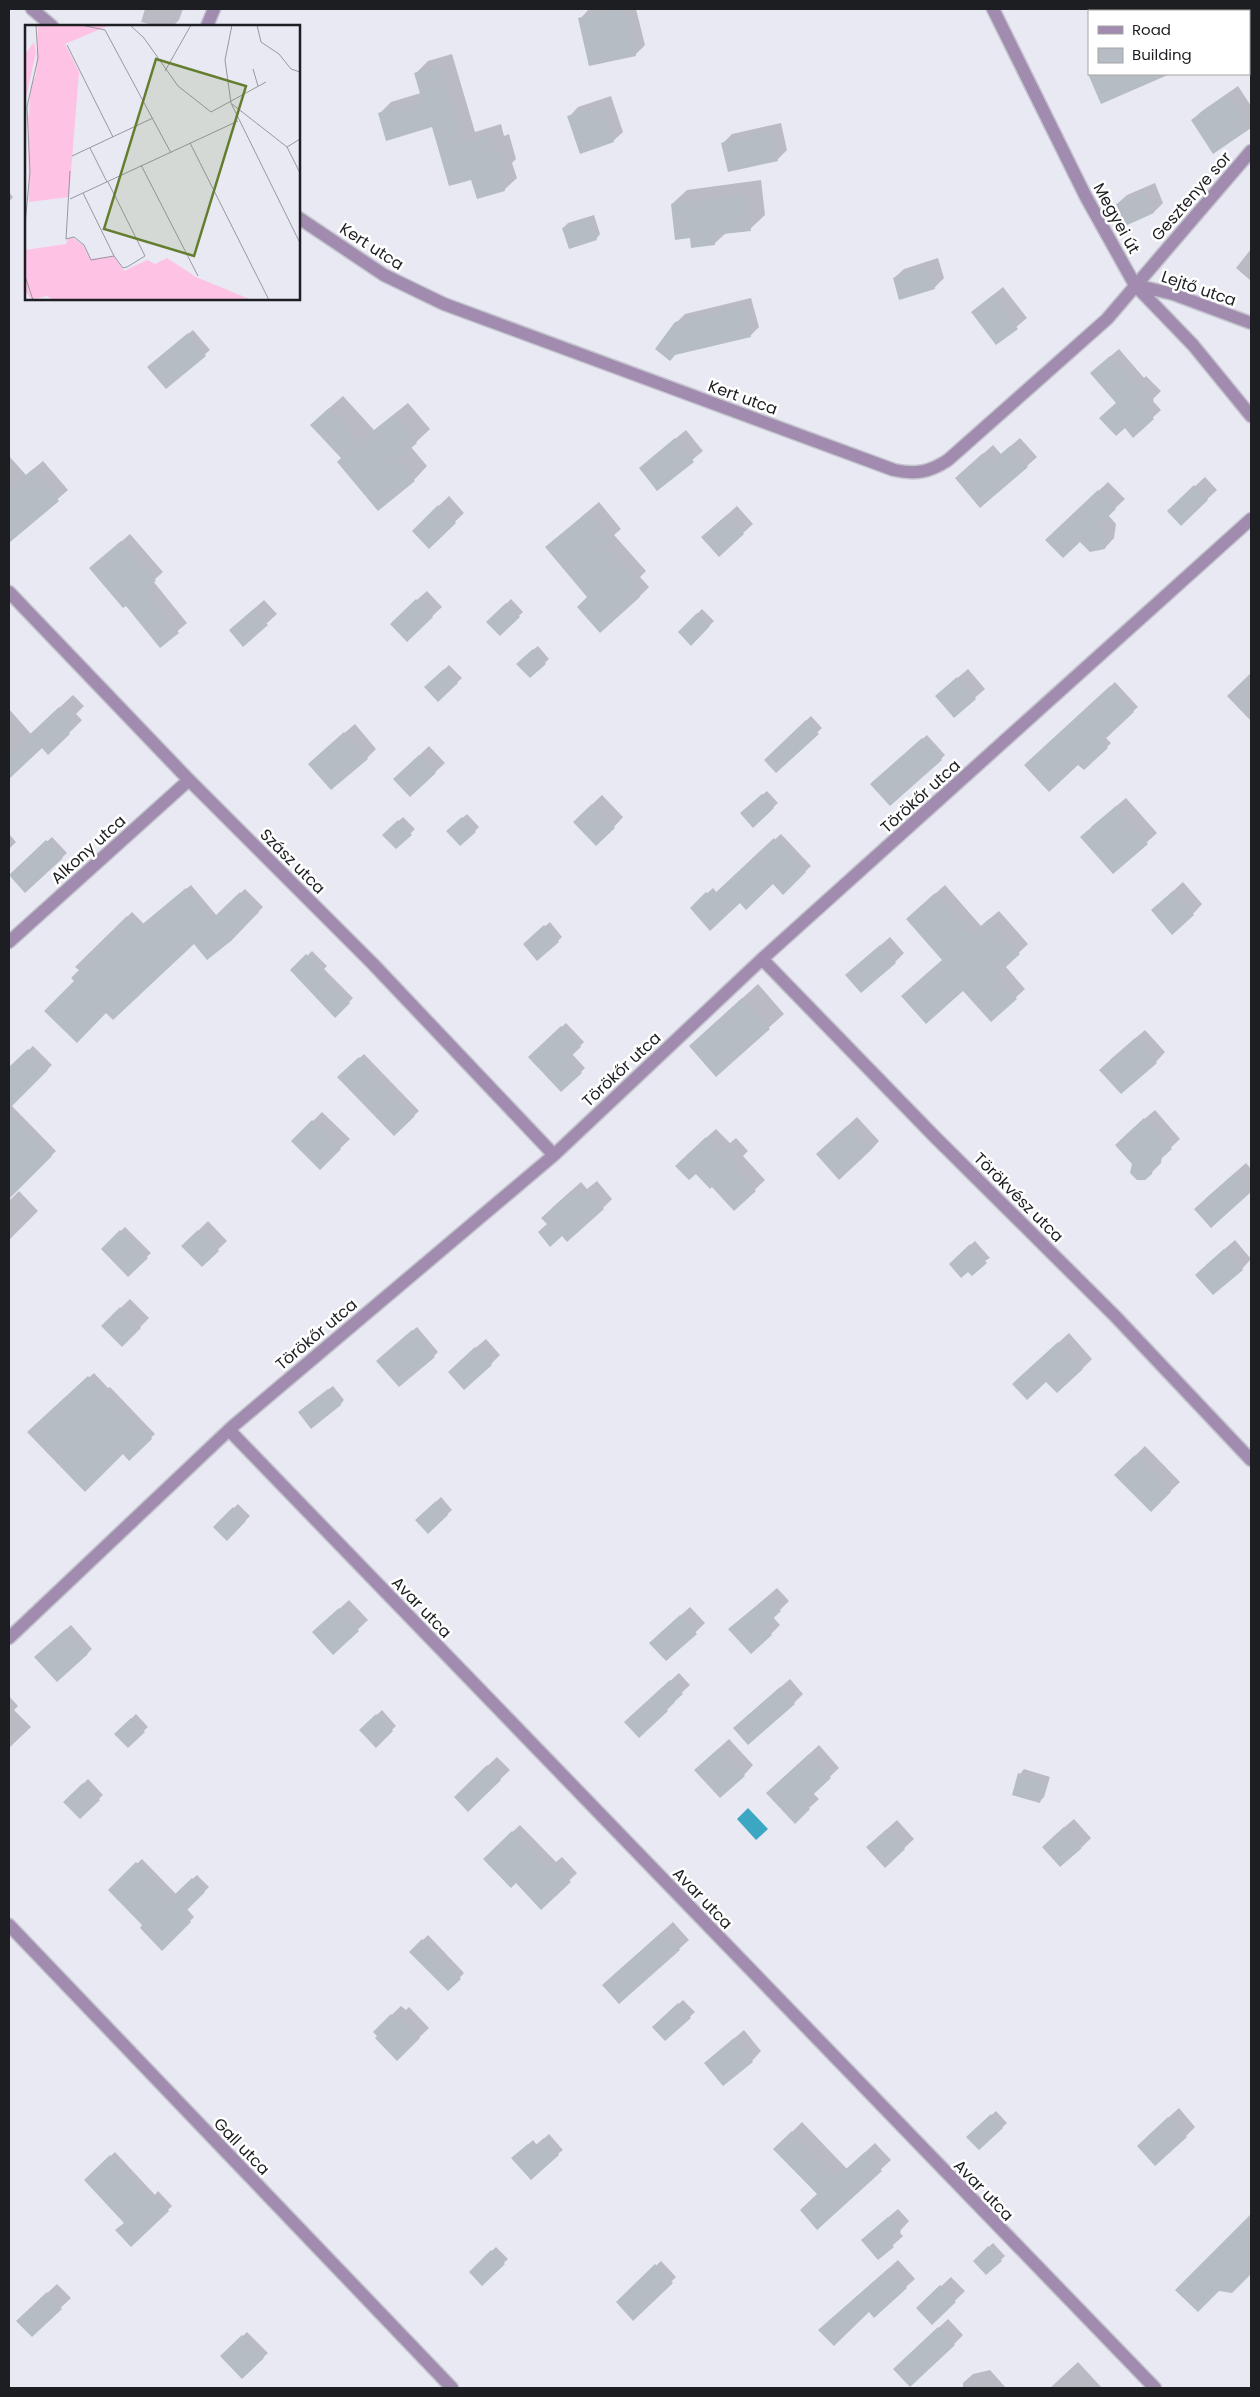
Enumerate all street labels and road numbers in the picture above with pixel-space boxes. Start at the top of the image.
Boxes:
street label: Gesztenye sor [1146,147,1237,246]
street label: Megyei út [1088,179,1146,258]
street label: Kert utca [335,217,408,276]
street label: Lejtő utca [1158,265,1239,312]
street label: Kert utca [705,374,781,421]
street label: Törökőr utca [875,754,965,839]
street label: Alkony utca [46,810,131,889]
street label: Szász utca [255,824,330,899]
street label: Törökőr utca [577,1027,666,1112]
street label: Törökvész utca [969,1147,1069,1247]
street label: Törökőr utca [270,1293,362,1375]
street label: Avar utca [386,1572,457,1643]
street label: Avar utca [667,1863,738,1934]
street label: Gall utca [208,2112,275,2180]
street label: Avar utca [948,2155,1019,2226]

